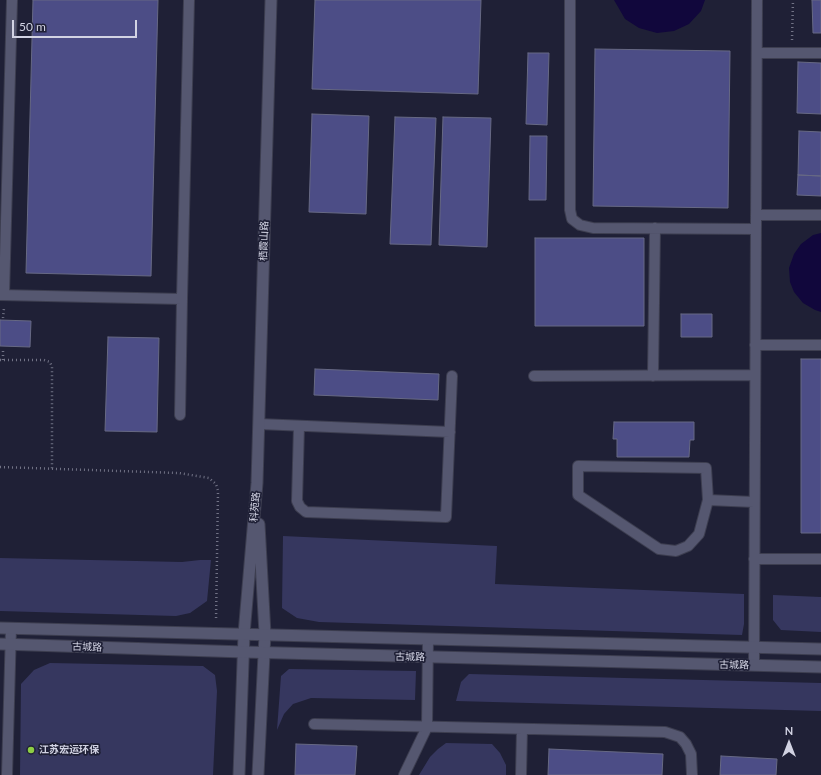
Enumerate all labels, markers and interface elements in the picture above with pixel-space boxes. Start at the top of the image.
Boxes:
scale bar [14,12,139,38]
text: 50 m [19,19,46,34]
street label: 栖霞山路 [257,221,271,261]
street label: 科苑路 [248,492,262,522]
street label: 古城路 [72,640,102,654]
street label: 古城路 [395,651,425,663]
street label: 古城路 [719,659,749,671]
north arrow [769,723,809,763]
text: N [785,724,793,737]
place label: 江苏宏运环保 [39,744,99,756]
marker: 江苏宏运环保 [26,745,36,755]

